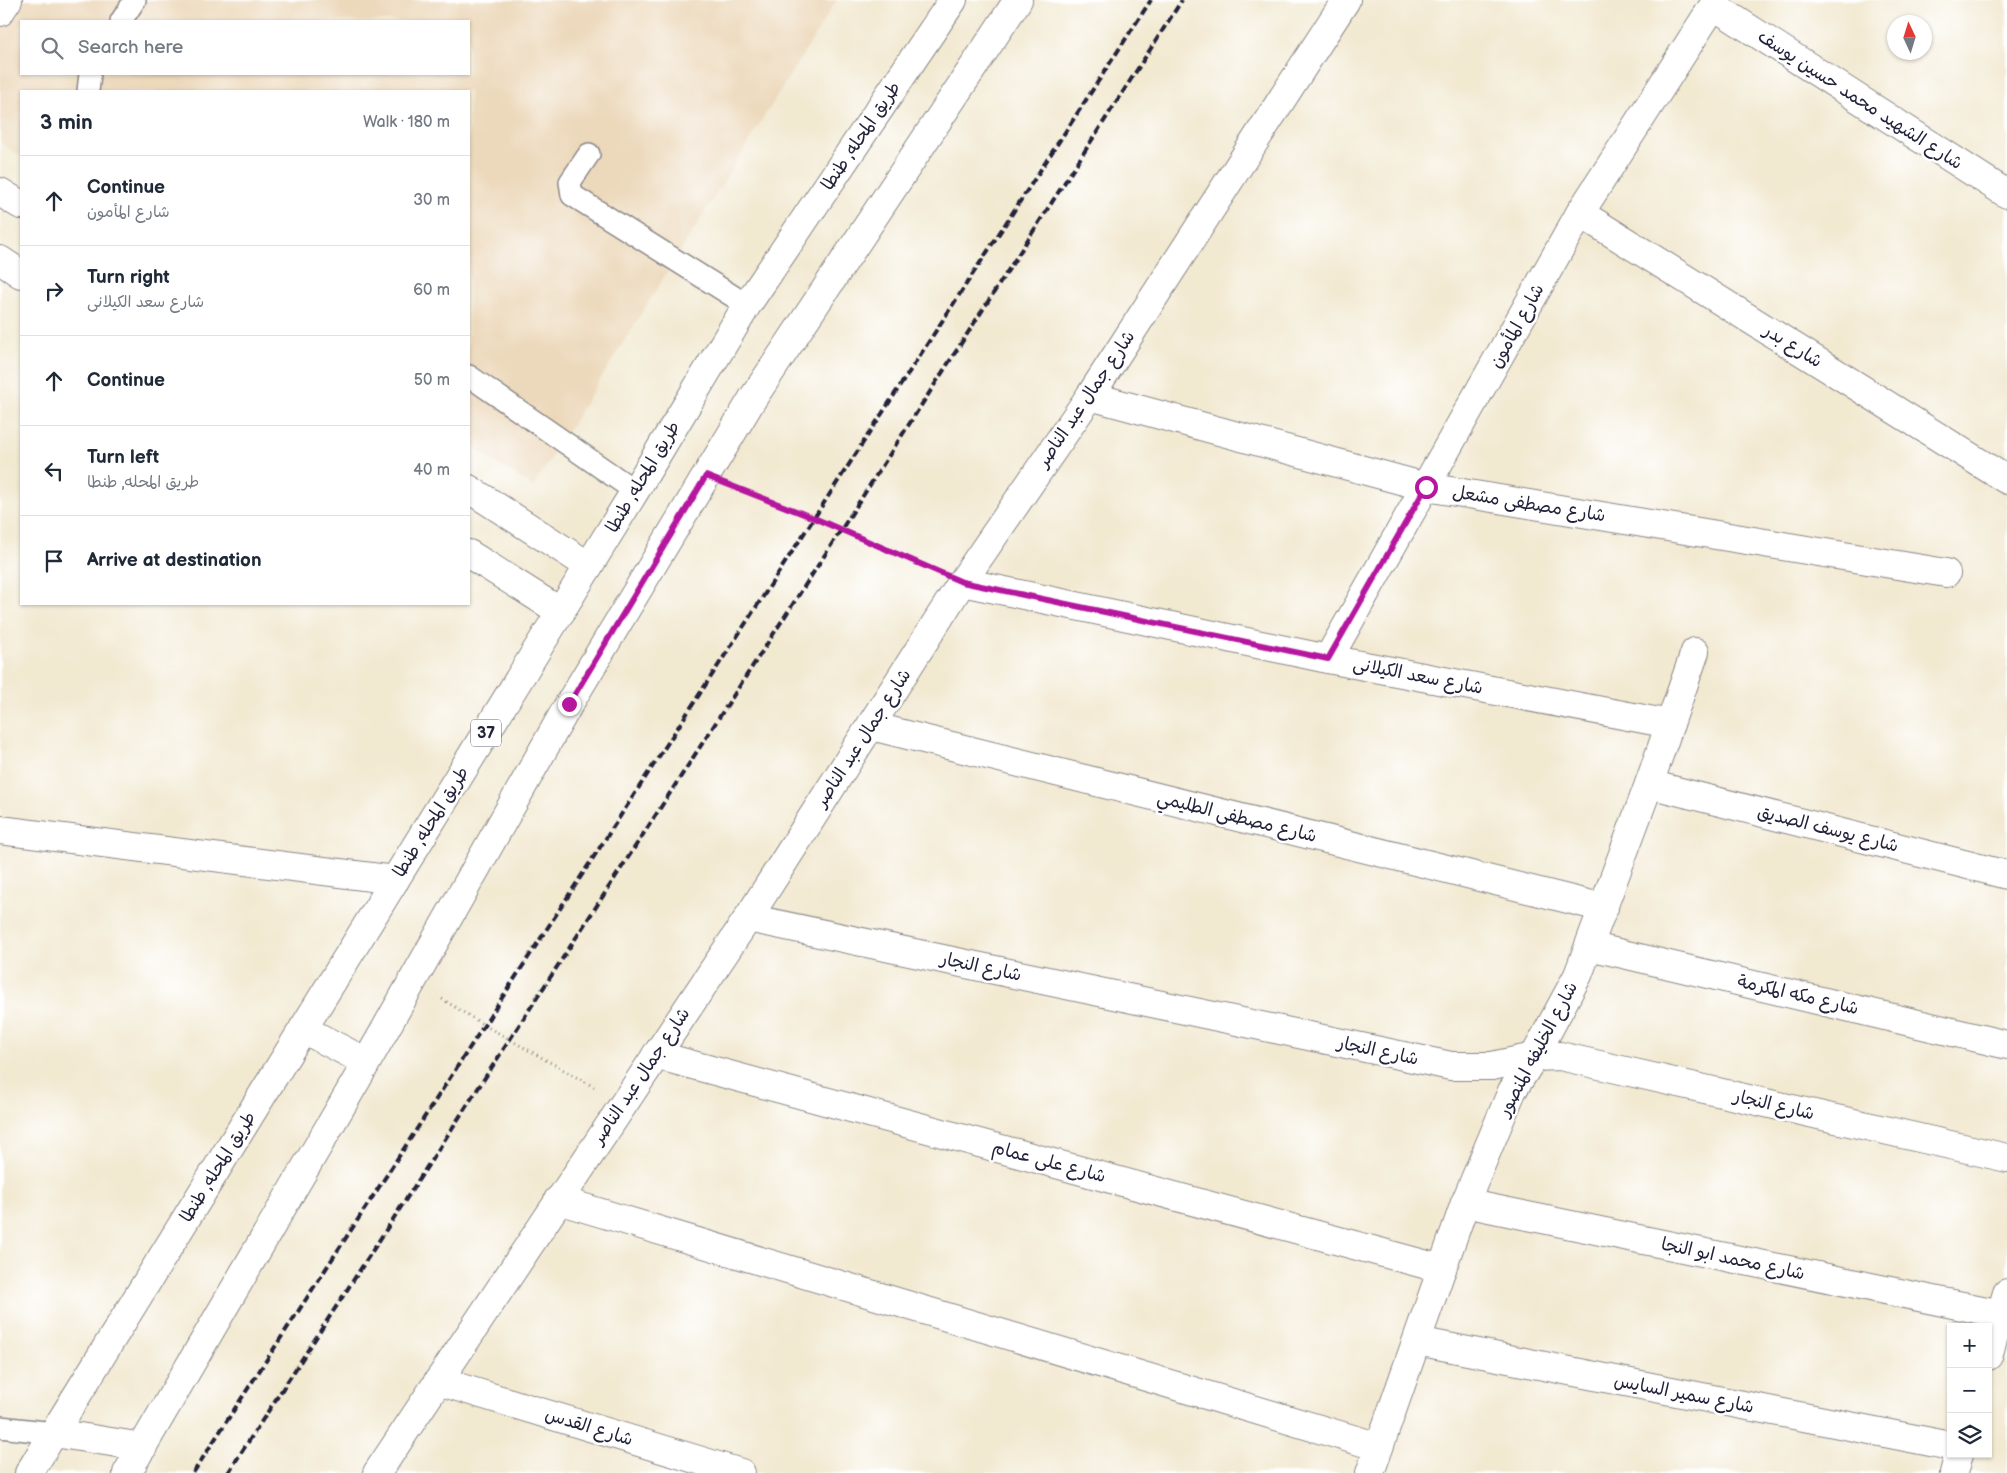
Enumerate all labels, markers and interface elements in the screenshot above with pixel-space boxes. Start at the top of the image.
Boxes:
north arrow [1887,15,1932,60]
search box [20,20,470,75]
street label: شارع الشهيد محمد حسين يوسف [1753,26,1966,175]
icon: search [38,34,66,62]
text: Search here [78,36,183,59]
street label: طريق المحله, طنطا [817,78,905,194]
text: 3 min [40,110,93,135]
text: Walk · 180 m [363,113,450,132]
text: Continue [87,176,165,199]
icon: ahead [40,187,68,215]
text: 30 m [413,191,450,210]
text: شارع المأمون [87,203,170,222]
text: Turn right [87,266,170,289]
icon: right [40,277,68,305]
street label: شارع المأمون [1485,280,1550,372]
text: 60 m [413,281,450,300]
text: شارع سعد الكيلانى [87,293,204,312]
street label: شارع بدر [1758,319,1826,373]
street label: شارع جمال عبد الناصر [1031,327,1140,474]
icon: ahead [40,367,68,395]
text: Continue [87,369,165,392]
text: 50 m [414,371,450,390]
street label: طريق المحله, طنطا [602,418,684,536]
text: Turn left [87,446,159,469]
icon: left [40,457,68,485]
text: 40 m [413,461,450,480]
text: طريق المحله, طنطا [87,473,199,492]
route start [1415,476,1438,499]
street label: شارع مصطفى مشعل [1451,482,1607,527]
icon: arrive [40,547,68,575]
text: Arrive at destination [87,549,262,572]
street label: شارع سعد الكيلانى [1351,653,1485,700]
street label: شارع جمال عبد الناصر [809,665,916,813]
route end [558,693,581,716]
road number: 37 [471,720,501,746]
street label: طريق المحله, طنطا [389,763,473,881]
street label: شارع مصطفى الطليمي [1154,787,1319,852]
street label: شارع يوسف الصديق [1755,801,1901,858]
street label: شارع النجار [936,948,1023,987]
street label: شارع مكه المكرمة [1735,971,1861,1020]
street label: شارع الخليفه المنصور [1493,978,1583,1122]
street label: شارع جمال عبد الناصر [586,1004,695,1151]
street label: شارع النجار [1333,1032,1420,1071]
street label: شارع النجار [1729,1085,1816,1125]
street label: طريق المحله, طنطا [176,1108,260,1226]
street label: شارع على عمام [989,1137,1108,1190]
street label: شارع محمد ابو النجا [1659,1234,1807,1285]
map controls [1947,1323,1992,1458]
button: + [1947,1323,1992,1368]
button: − [1947,1368,1992,1413]
street label: شارع سمير السايس [1612,1370,1756,1419]
street label: شارع القدس [542,1404,635,1451]
button: layers [1947,1413,1992,1458]

